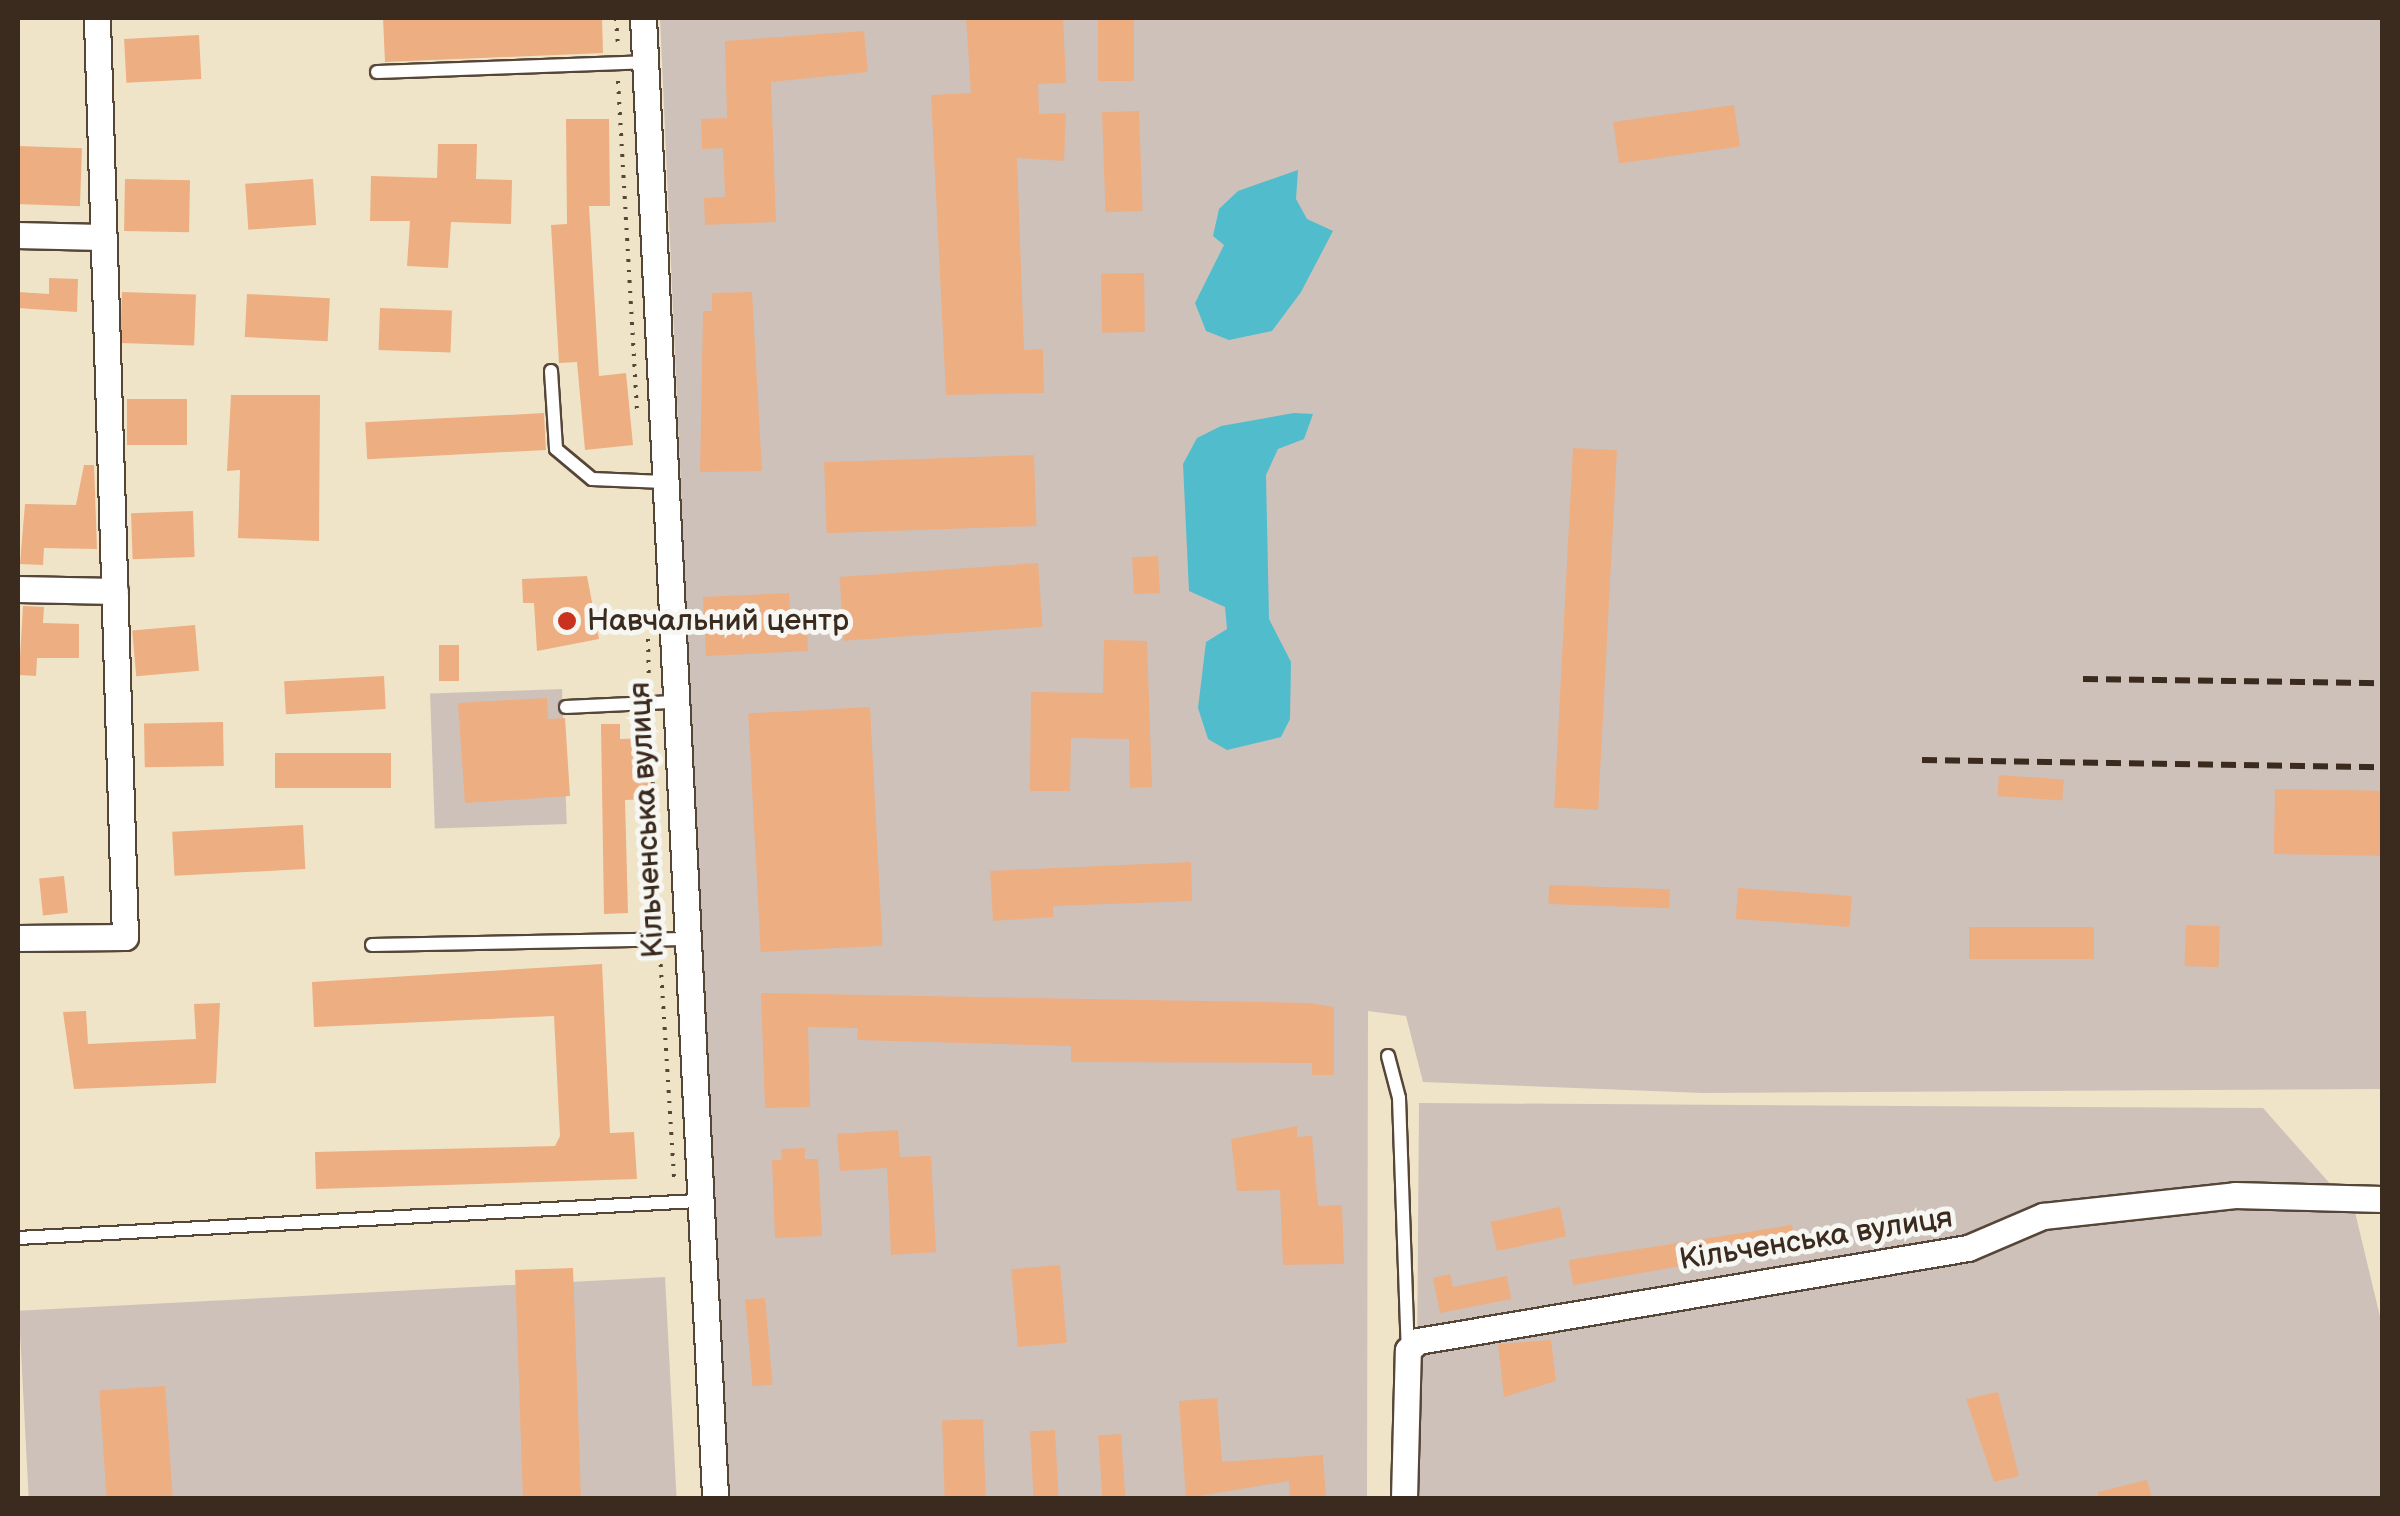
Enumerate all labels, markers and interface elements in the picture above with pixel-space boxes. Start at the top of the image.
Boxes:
place label: Навчальний центр [587,603,849,639]
marker: Навчальний центр [556,610,578,632]
street label: Кільченська вулиця [622,681,672,959]
street label: Кільченська вулиця [1677,1200,1955,1278]

